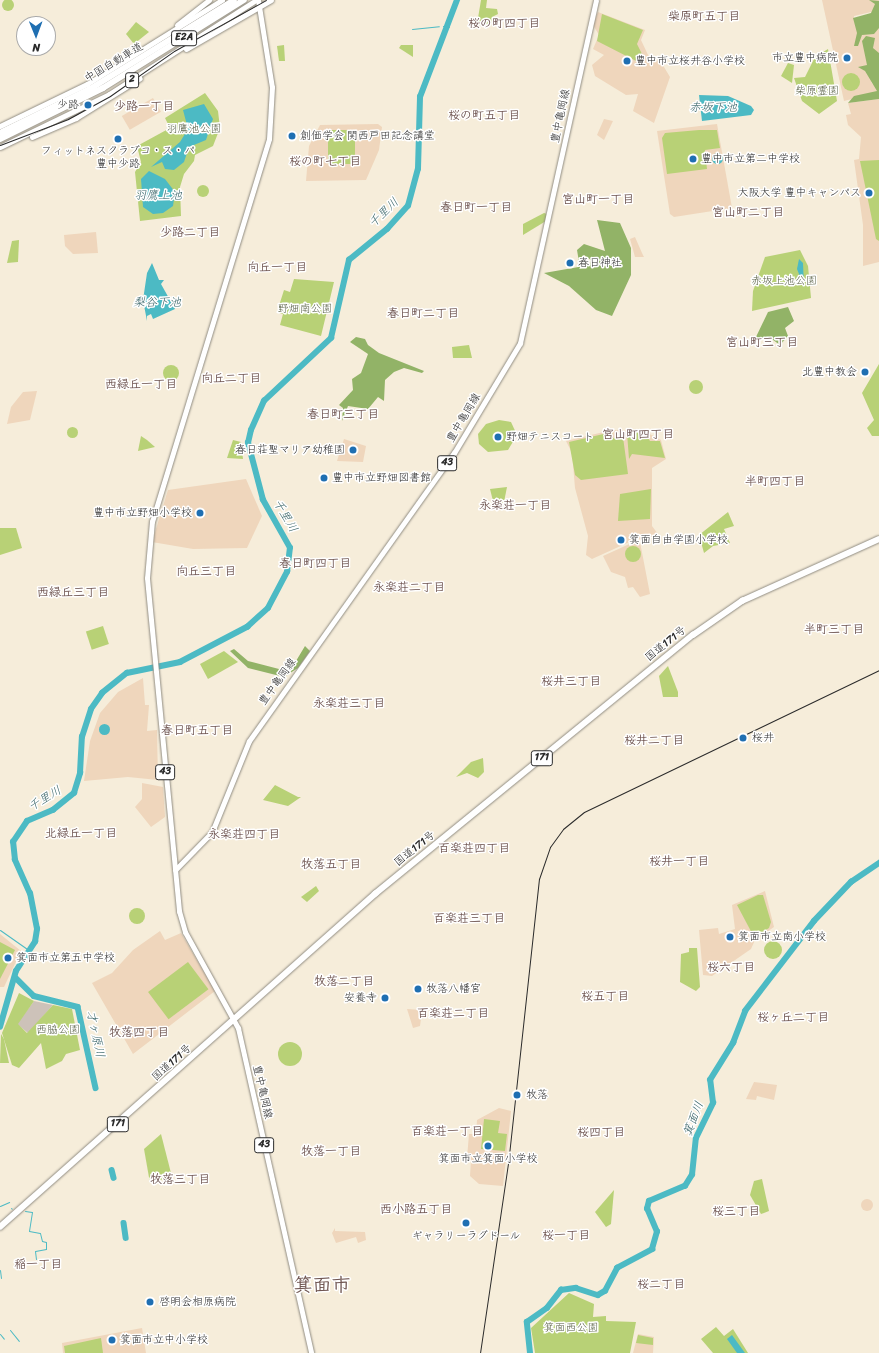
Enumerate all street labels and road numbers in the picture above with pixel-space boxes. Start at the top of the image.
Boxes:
road number: E2A [171,30,197,46]
street label: 中国自動車道 [82,40,146,86]
road number: 2 [125,72,139,88]
street label: 豊中亀岡線 [549,88,573,144]
street label: 豊中亀岡線 [444,391,484,445]
road number: 43 [437,455,457,471]
street label: 国道171号 [643,624,689,664]
street label: 豊中亀岡線 [256,656,300,708]
road number: 171 [530,750,554,766]
road number: 43 [155,764,175,780]
street label: 国道171号 [392,829,438,869]
street label: 国道171号 [149,1042,195,1084]
street label: 豊中亀岡線 [249,1064,275,1120]
road number: 171 [106,1116,130,1132]
road number: 43 [254,1137,274,1153]

